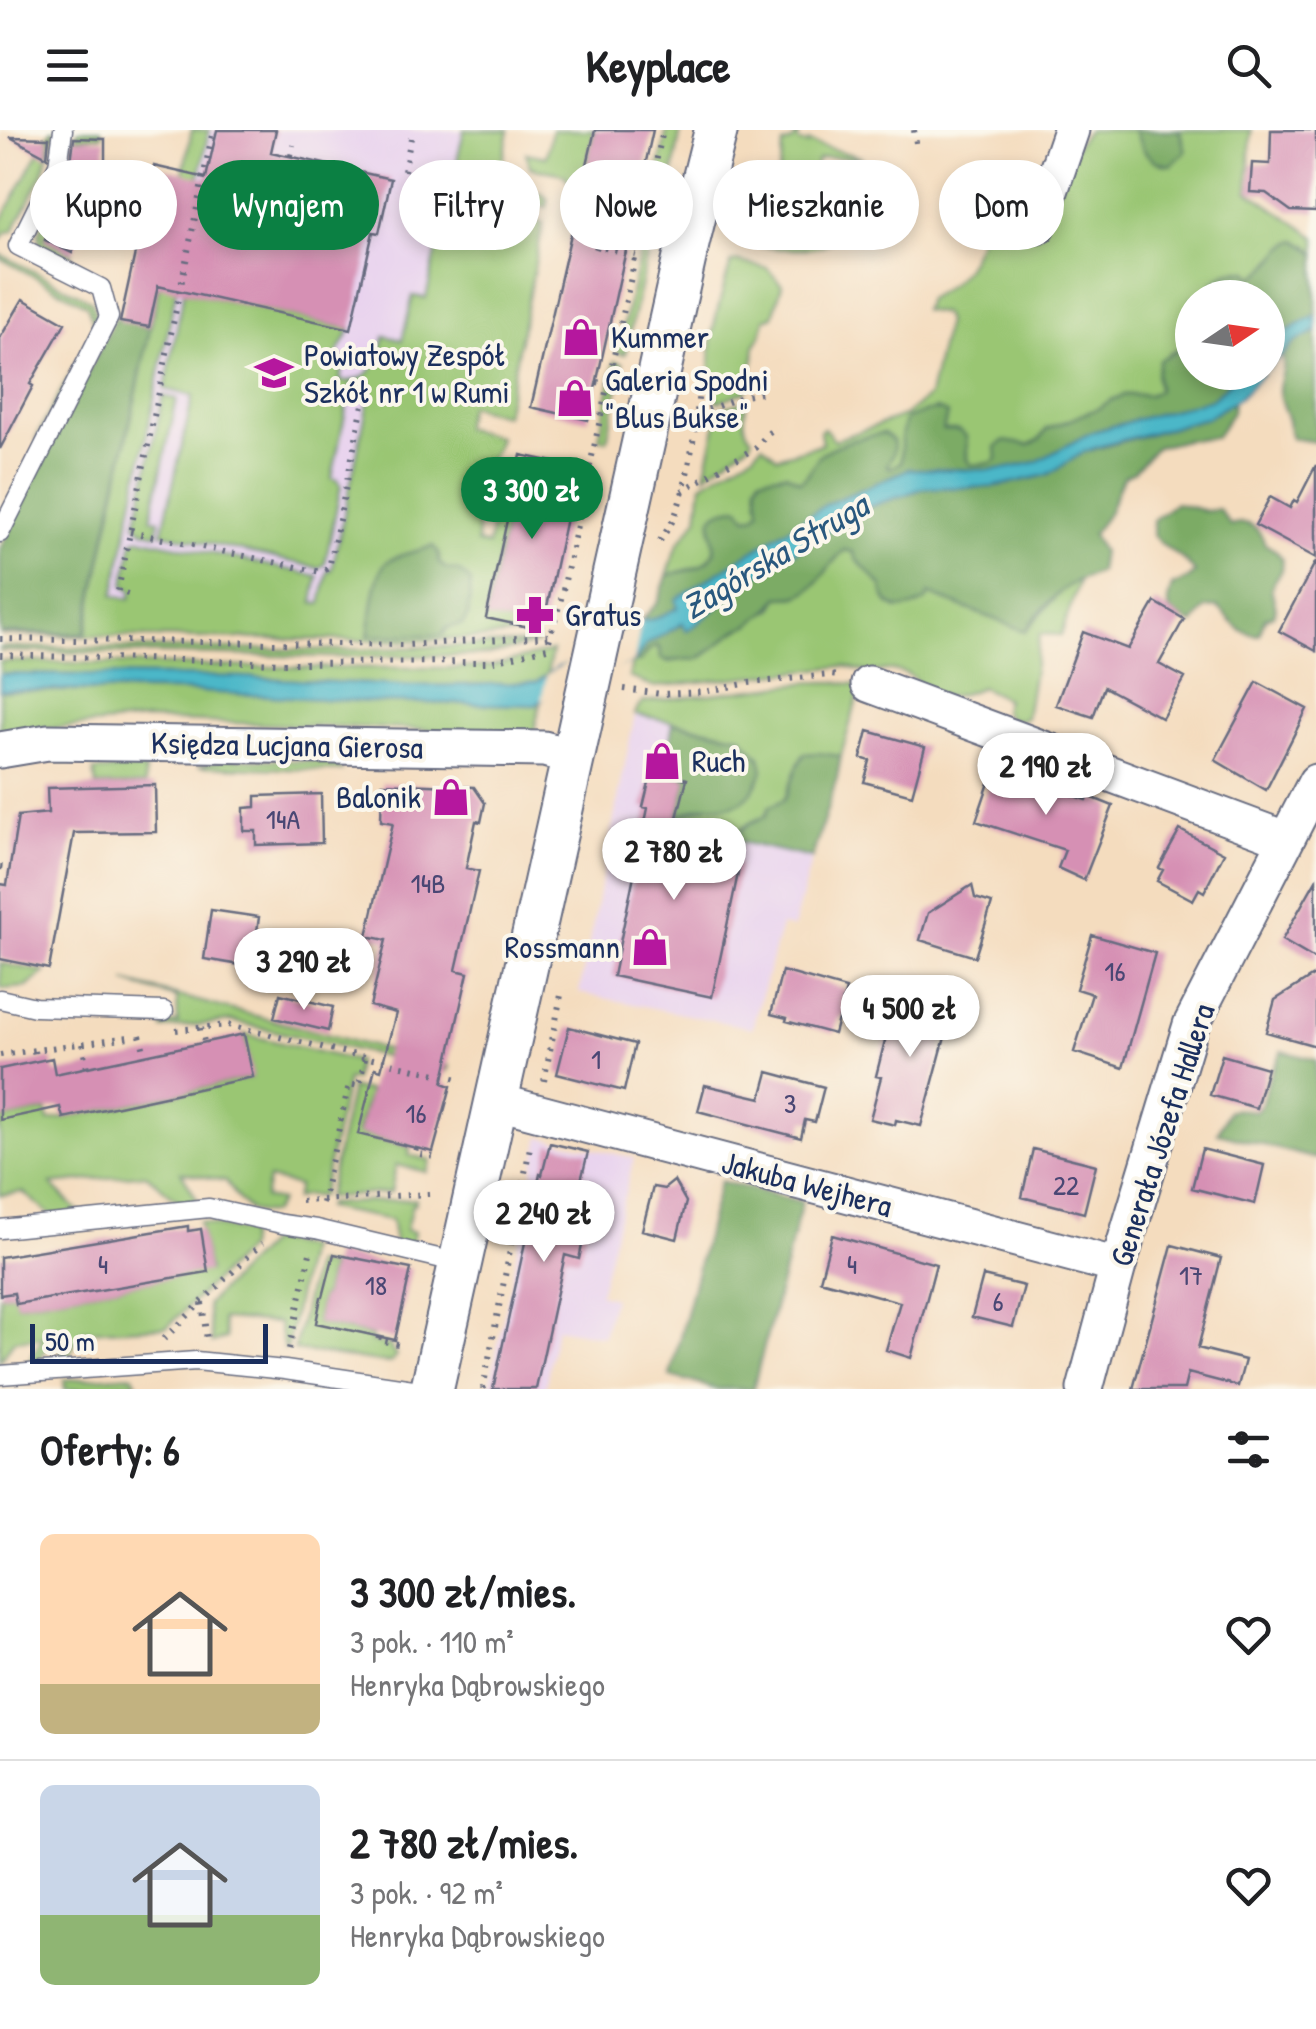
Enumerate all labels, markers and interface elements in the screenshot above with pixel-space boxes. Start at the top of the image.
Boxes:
text: Keyplace [586,35,730,96]
icon: menu [40,38,95,93]
icon: search [1221,38,1276,93]
chip: Kupno [30,160,177,250]
chip: Wynajem [197,160,379,250]
chip: Filtry [399,160,540,250]
chip: Nowe [560,160,693,250]
chip: Mieszkanie [713,160,919,250]
chip: Dom [939,160,1064,250]
north arrow [1175,280,1285,390]
map controls [1175,280,1285,390]
place label: Kummer [611,315,709,358]
shop icon: Kummer [560,316,602,358]
place label: Powiatowy Zespół Szkół nr 1 w Rumi [304,333,510,413]
school or university icon: Powiatowy Zespół Szkół nr 1 w Rumi [253,352,295,394]
place label: Galeria Spodni "Blus Bukse" [605,358,769,438]
shop icon: Galeria Spodni "Blus Bukse" [554,377,596,419]
pin: 3 300 zł [429,457,635,542]
text: 3 300 zł [483,468,581,511]
water label: Zagórska Struga [673,480,879,630]
place label: Gratus [565,593,641,636]
pharmacy icon: Gratus [514,594,556,636]
street label: Księdza Lucjana Gierosa [151,721,423,768]
pin: 2 190 zł [943,733,1149,818]
place label: Ruch [692,739,745,782]
shop icon: Ruch [641,740,683,782]
text: 2 190 zł [999,744,1093,787]
place label: Balonik [336,775,421,818]
shop icon: Balonik [430,776,472,818]
house number: 14A [266,800,300,838]
pin: 2 780 zł [571,818,777,903]
text: 2 780 zł [624,829,724,872]
house number: 14B [411,864,445,902]
place label: Rossmann [505,925,620,968]
shop icon: Rossmann [629,926,671,968]
pin: 3 290 zł [201,928,407,1013]
text: 3 290 zł [256,939,352,982]
house number: 16 [1104,952,1126,990]
pin: 4 500 zł [807,975,1013,1060]
text: 4 500 zł [863,986,957,1029]
street label: Generała Józefa Hallera [1099,998,1224,1272]
house number: 1 [591,1040,601,1078]
house number: 3 [784,1084,796,1122]
house number: 16 [405,1094,427,1132]
street label: Jakuba Wejhera [717,1140,897,1227]
house number: 22 [1053,1166,1079,1204]
pin: 2 240 zł [441,1180,647,1265]
text: 2 240 zł [496,1191,592,1234]
house number: 4 [98,1245,108,1283]
house number: 4 [847,1245,857,1283]
house number: 17 [1179,1256,1203,1294]
house number: 18 [365,1266,387,1304]
house number: 6 [992,1282,1004,1320]
scale bar [30,1319,268,1364]
text: 50 m [45,1322,95,1360]
text: Oferty: 6 [40,1421,180,1478]
icon: filters [1221,1422,1276,1477]
text: 3 300 zł/mies. [350,1563,576,1620]
icon: home [120,1574,240,1694]
icon: heart [1221,1607,1276,1662]
text: 3 pok. · 110 m² [350,1620,514,1663]
text: Henryka Dąbrowskiego [350,1663,605,1706]
text: 2 780 zł/mies. [350,1814,578,1871]
icon: home [120,1825,240,1945]
icon: heart [1221,1858,1276,1913]
text: 3 pok. · 92 m² [350,1871,503,1914]
text: Henryka Dąbrowskiego [350,1914,605,1957]

